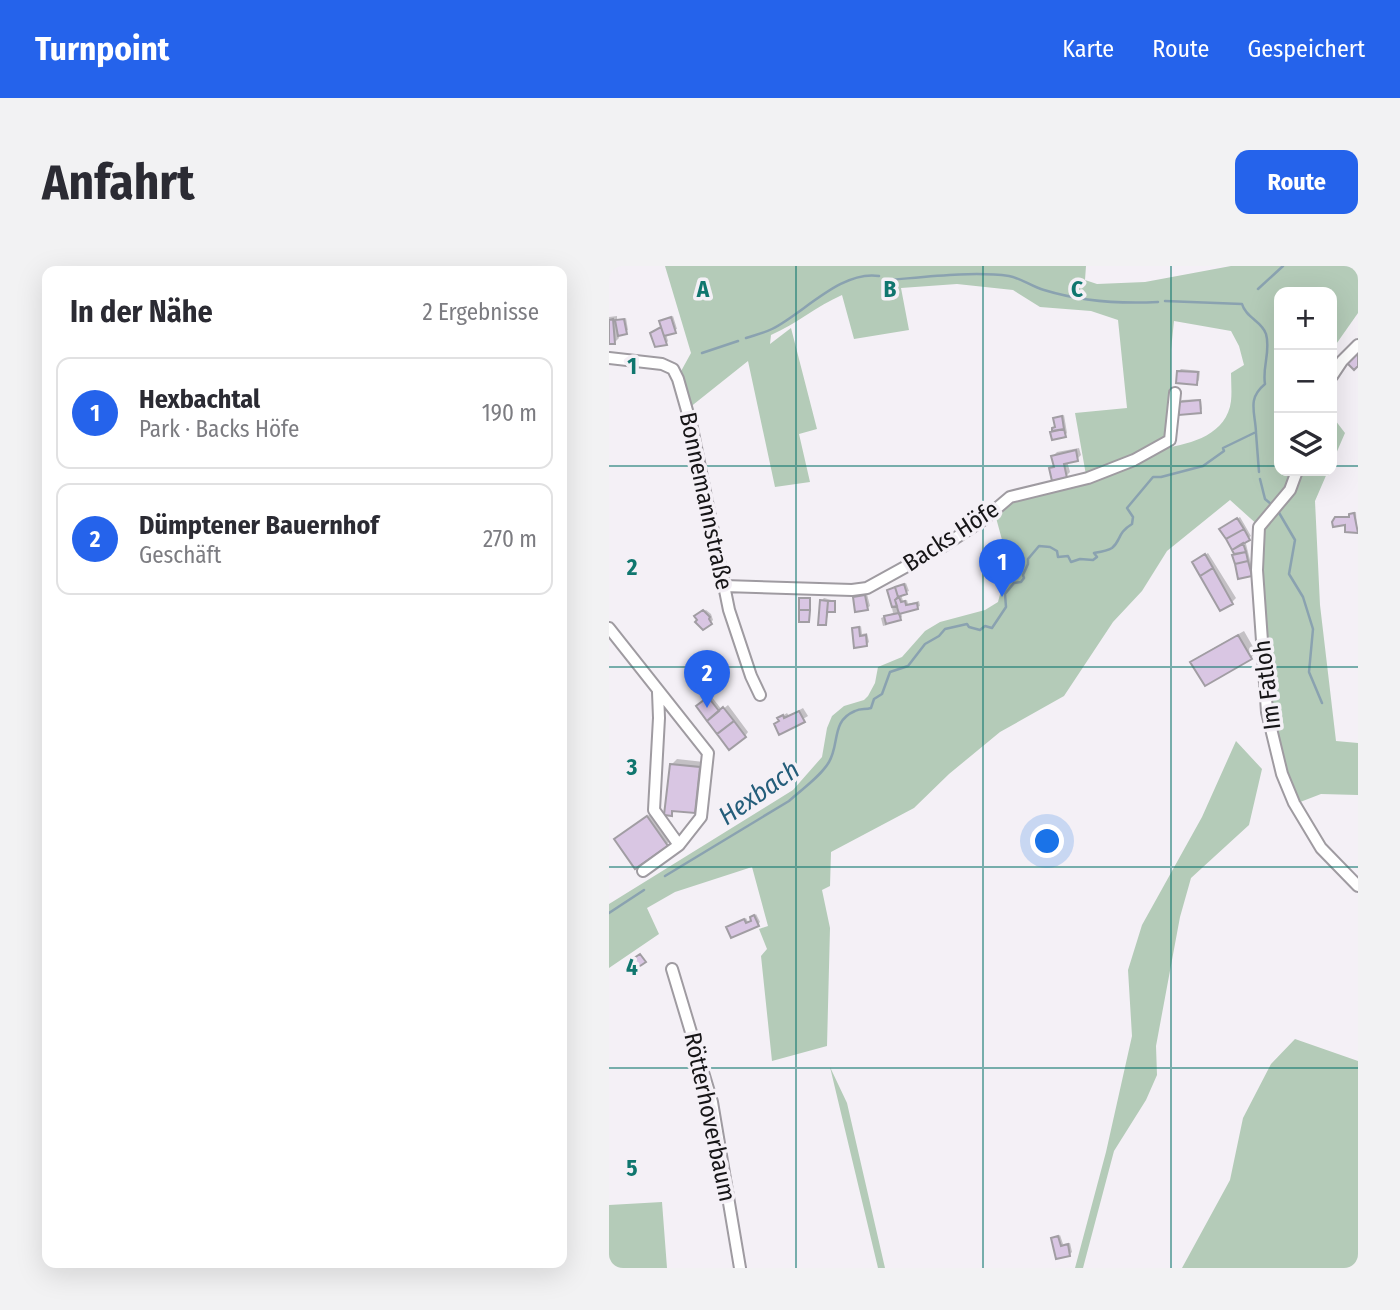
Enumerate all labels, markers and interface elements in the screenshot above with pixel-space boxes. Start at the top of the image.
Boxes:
text: Turnpoint [35,29,169,69]
text: Karte [1062,35,1114,63]
text: Route [1152,35,1209,63]
text: Gespeichert [1247,35,1365,63]
button: Route [1235,150,1358,214]
text: Anfahrt [42,153,195,212]
text: A [696,275,710,303]
text: B [884,275,897,303]
text: C [1071,275,1083,303]
map controls [1274,287,1337,476]
button: + [1274,287,1337,350]
text: In der Nähe [70,294,213,330]
text: 2 Ergebnisse [422,298,539,326]
button: − [1274,350,1337,413]
text: 1 [627,352,637,380]
text: Hexbachtal [139,384,260,415]
text: 1 [90,399,100,427]
text: 190 m [482,399,537,427]
street label: Bonnemannstraße [674,410,738,592]
button: layers [1274,413,1337,476]
text: Park · Backs Höfe [139,415,299,443]
street label: Backs Höfe [898,495,1004,577]
text: Dümptener Bauernhof [139,510,379,541]
text: 2 [90,525,100,553]
text: 270 m [483,525,537,553]
pin: 1 [979,539,1025,597]
text: Geschäft [139,541,221,569]
text: 2 [626,553,638,581]
street label: Im Fatloh [1248,638,1286,732]
pin: 2 [684,650,730,708]
text: 3 [626,753,638,781]
water label: Hexbach [713,754,805,832]
your location [1030,824,1064,858]
text: 4 [626,953,638,981]
street label: Rötterhoverbaum [678,1030,742,1204]
text: 5 [626,1154,638,1182]

